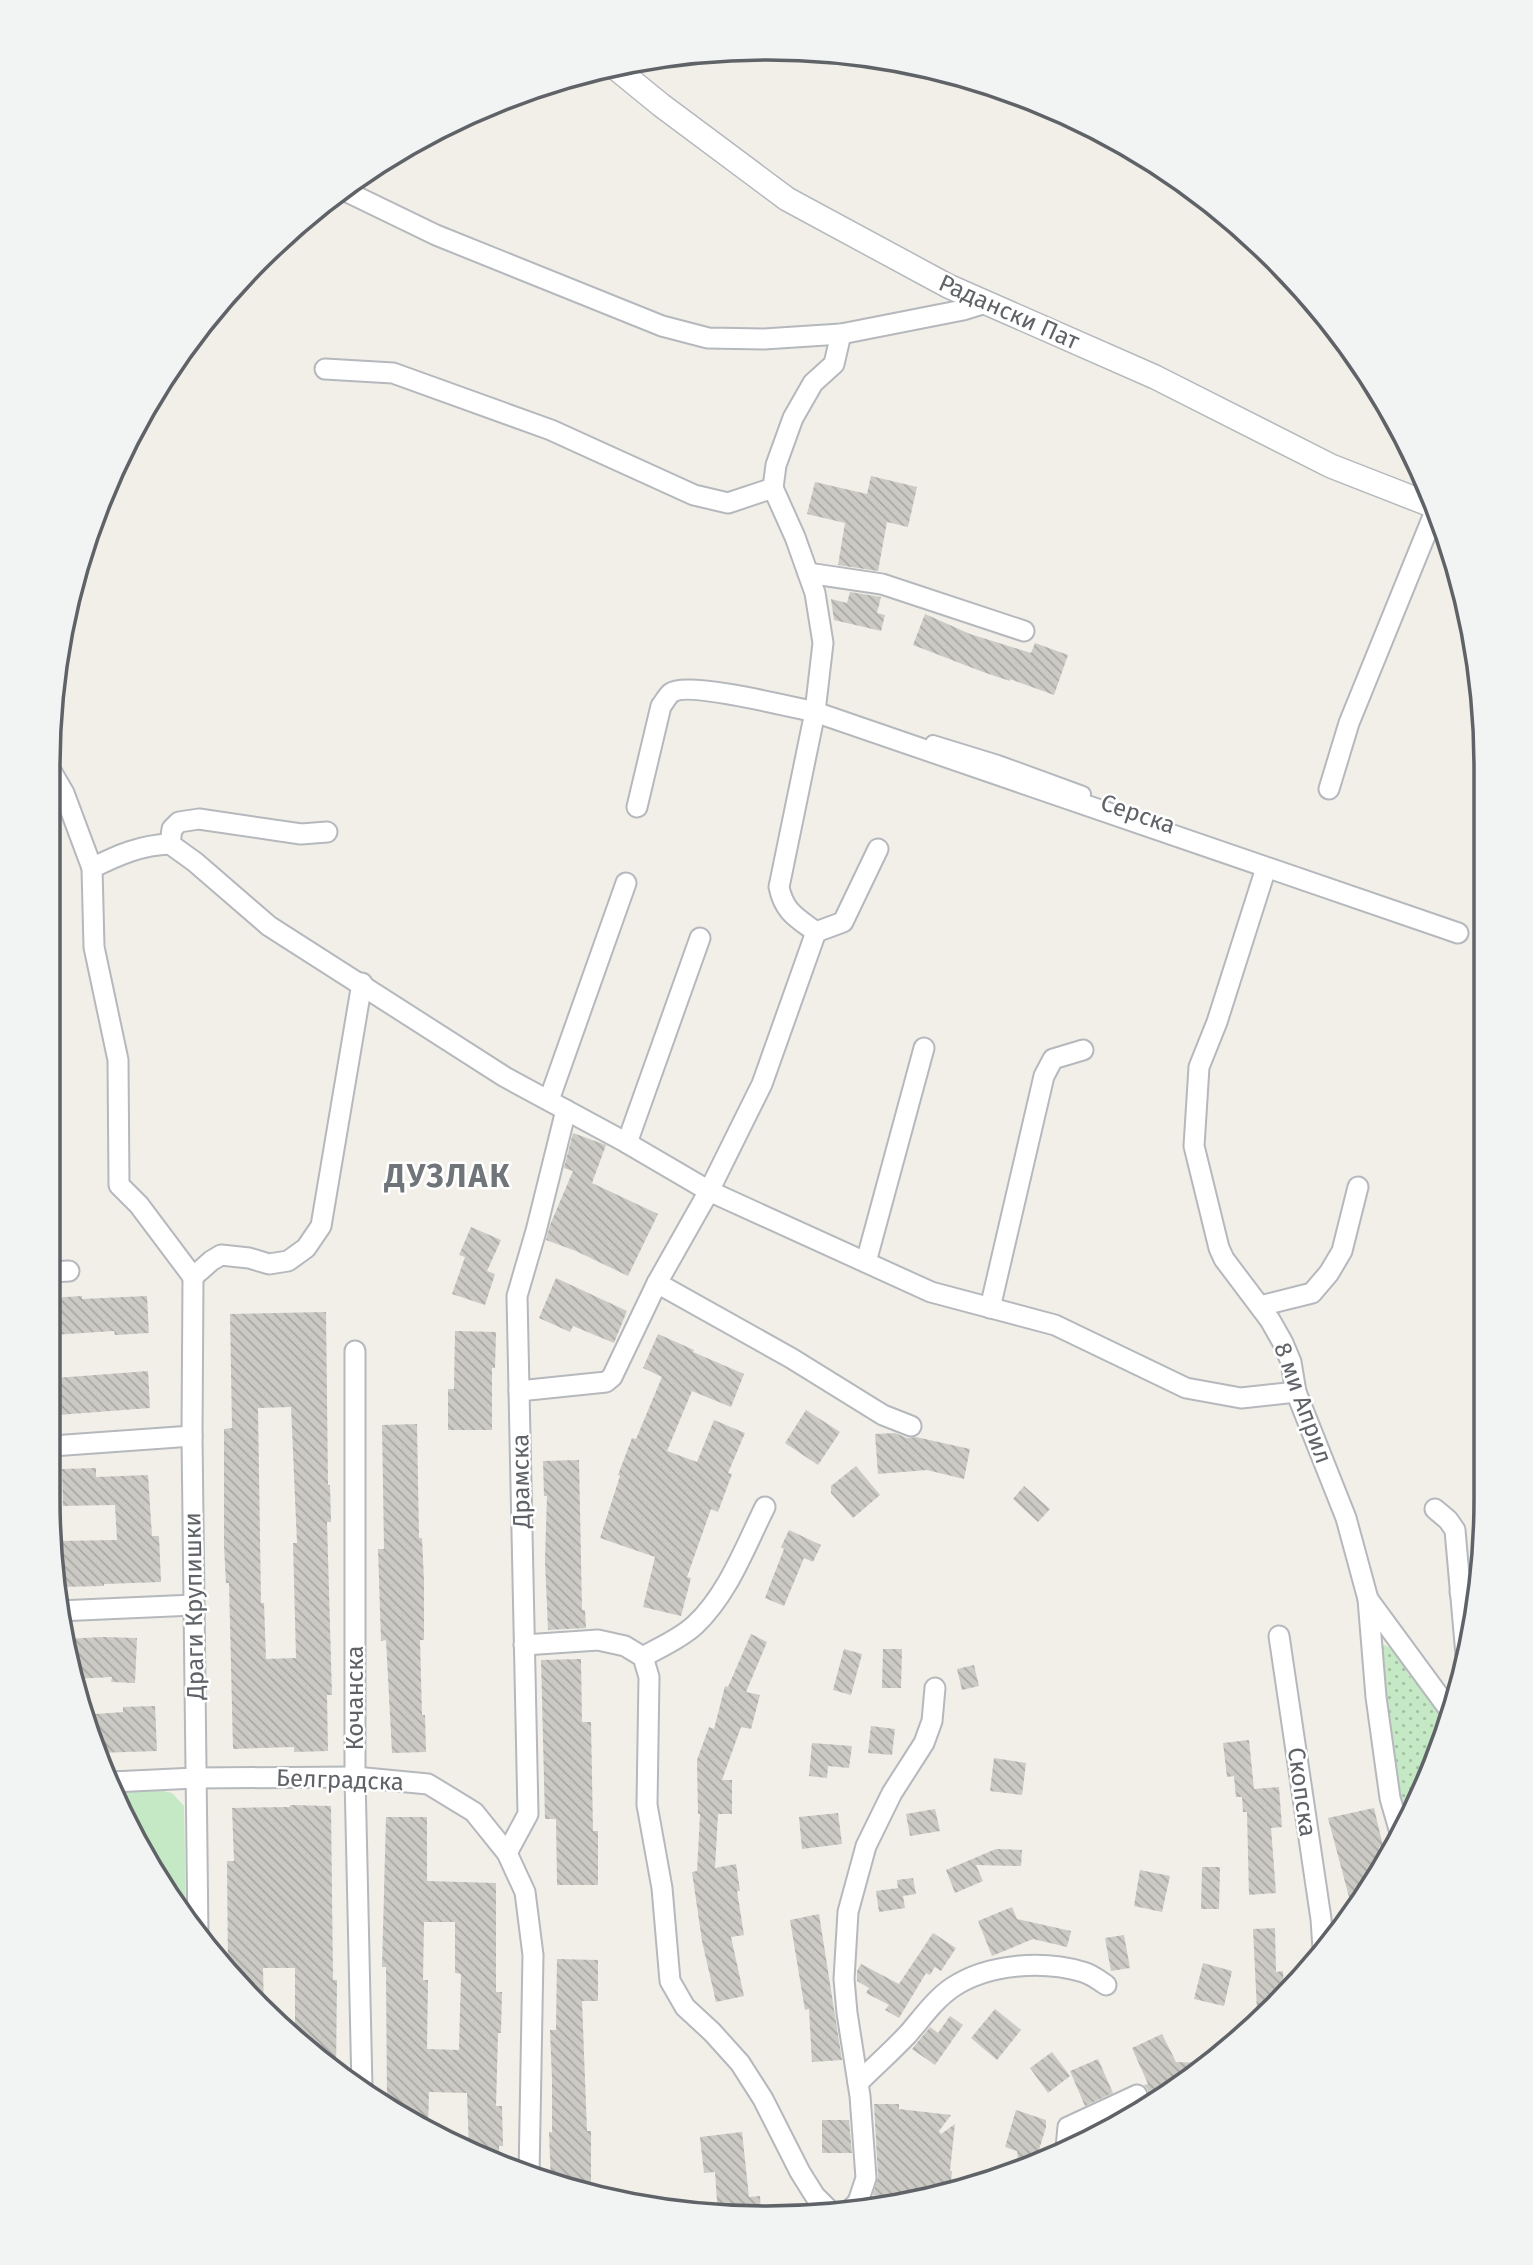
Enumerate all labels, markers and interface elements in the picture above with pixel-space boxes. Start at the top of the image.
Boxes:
street label: Радански Пат [934,269,1084,355]
street label: Серска [1097,788,1179,840]
district label: ДУЗЛАК [384,1157,511,1195]
street label: 8 ми Април [1268,1339,1338,1467]
street label: Драмска [506,1434,536,1529]
street label: Драги Крупишки [178,1512,210,1701]
street label: Кочанска [341,1646,369,1750]
street label: Скопска [1282,1745,1322,1839]
street label: Белградска [276,1764,404,1796]

